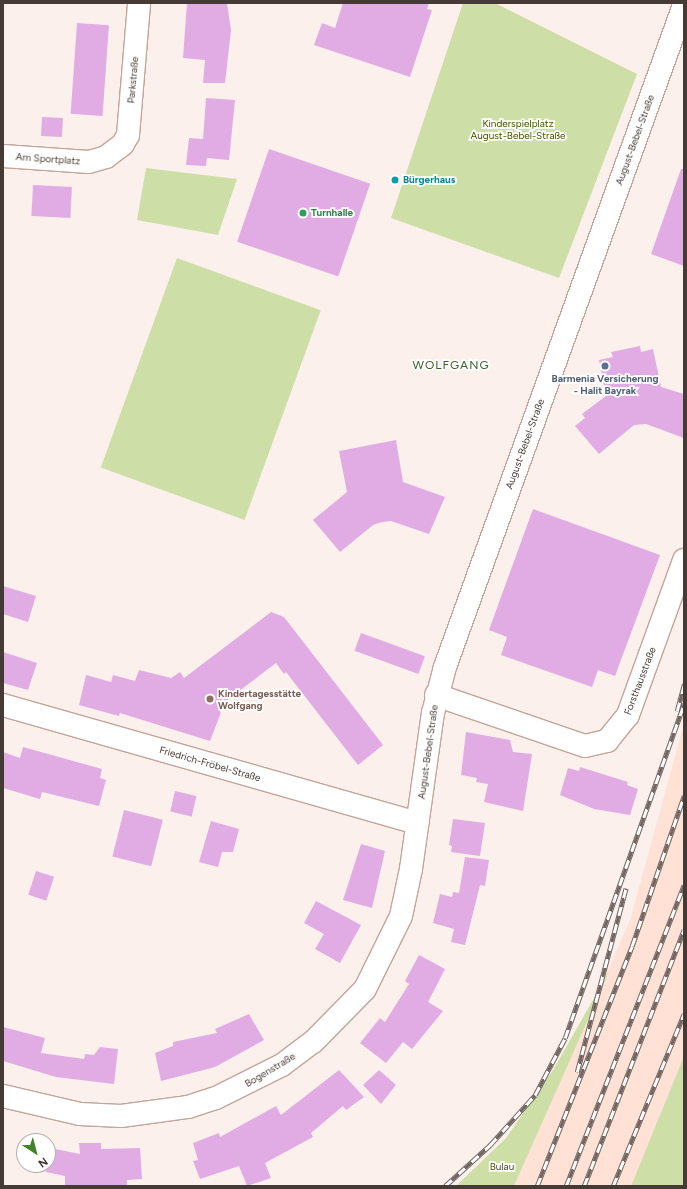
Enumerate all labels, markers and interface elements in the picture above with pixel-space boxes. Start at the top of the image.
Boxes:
street label: Parkstraße [125,56,141,104]
street label: August-Bebel-Straße [613,93,657,187]
park label: Kinderspielplatz August-Bebel-Straße [470,117,566,140]
street label: Am Sportplatz [15,151,81,167]
place label: Bürgerhaus [403,174,455,186]
marker: Bürgerhaus [390,175,400,185]
place label: Turnhalle [311,207,353,219]
marker: Turnhalle [298,208,308,218]
district label: WOLFGANG [412,359,490,373]
marker: Barmenia Versicherung - Halit Bayrak [600,361,610,371]
place label: Barmenia Versicherung - Halit Bayrak [552,372,658,396]
street label: August-Bebel-Straße [503,397,547,491]
street label: Forsthausstraße [622,645,658,717]
place label: Kindertagesstätte Wolfgang [218,687,301,710]
marker: Kindertagesstätte Wolfgang [205,694,215,704]
street label: August-Bebel-Straße [415,704,441,800]
street label: Friedrich-Fröbel-Straße [158,744,262,784]
street label: Bogenstraße [243,1050,297,1090]
north arrow [16,1133,56,1173]
text: N [36,1155,50,1170]
park label: Bulau [490,1161,514,1173]

